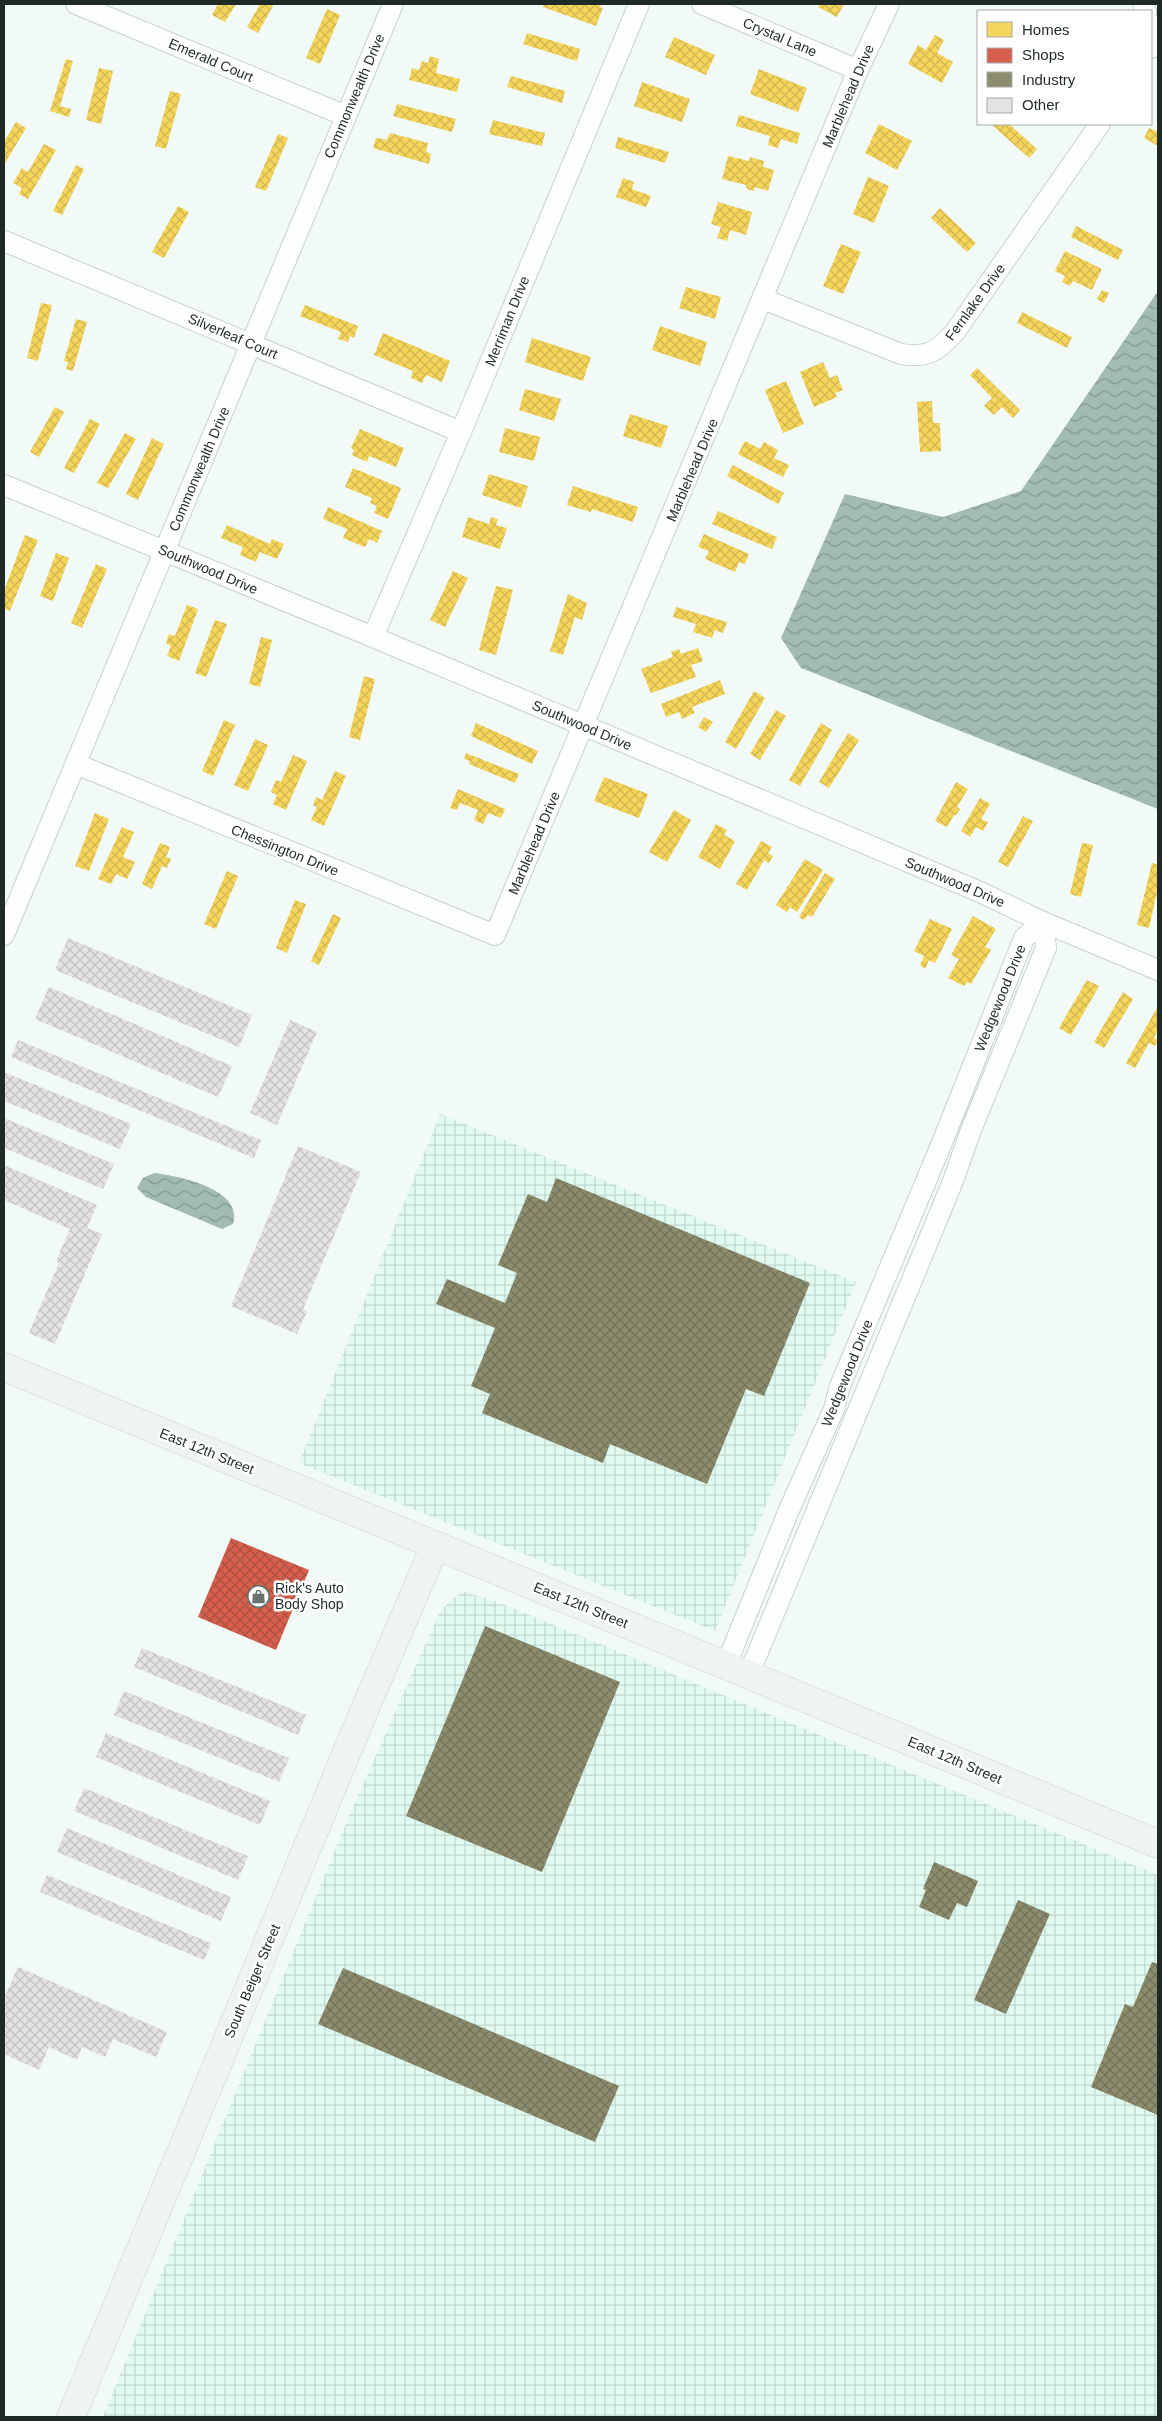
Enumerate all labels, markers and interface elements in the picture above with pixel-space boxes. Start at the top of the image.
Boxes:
legend [977,10,1152,125]
street label: Crystal Lane [741,14,819,60]
text: Homes [1022,21,1070,38]
street label: Commonwealth Drive [320,31,388,161]
street label: Emerald Court [166,35,256,85]
street label: Marblehead Drive [819,42,877,150]
text: Shops [1022,46,1065,63]
text: Industry [1022,71,1076,88]
text: Other [1022,96,1060,113]
street label: Fernlake Drive [942,260,1008,344]
street label: Merriman Drive [482,273,532,368]
street label: Silverleaf Court [186,310,280,362]
street label: Commonwealth Drive [165,404,233,534]
street label: Marblehead Drive [663,416,721,524]
street label: Southwood Drive [156,541,260,597]
street label: Southwood Drive [530,697,634,753]
street label: Marblehead Drive [505,789,563,897]
street label: Chessington Drive [229,821,341,879]
street label: Southwood Drive [903,854,1007,910]
street label: Wedgewood Drive [971,942,1029,1054]
street label: Wedgewood Drive [818,1317,876,1429]
street label: East 12th Street [157,1425,257,1477]
street label: East 12th Street [531,1579,631,1631]
place label: Rick's Auto Body Shop [275,1580,344,1612]
shop icon: Rick's Auto Body Shop [247,1584,271,1608]
street label: East 12th Street [906,1733,1004,1787]
street label: South Beiger Street [221,1922,283,2040]

